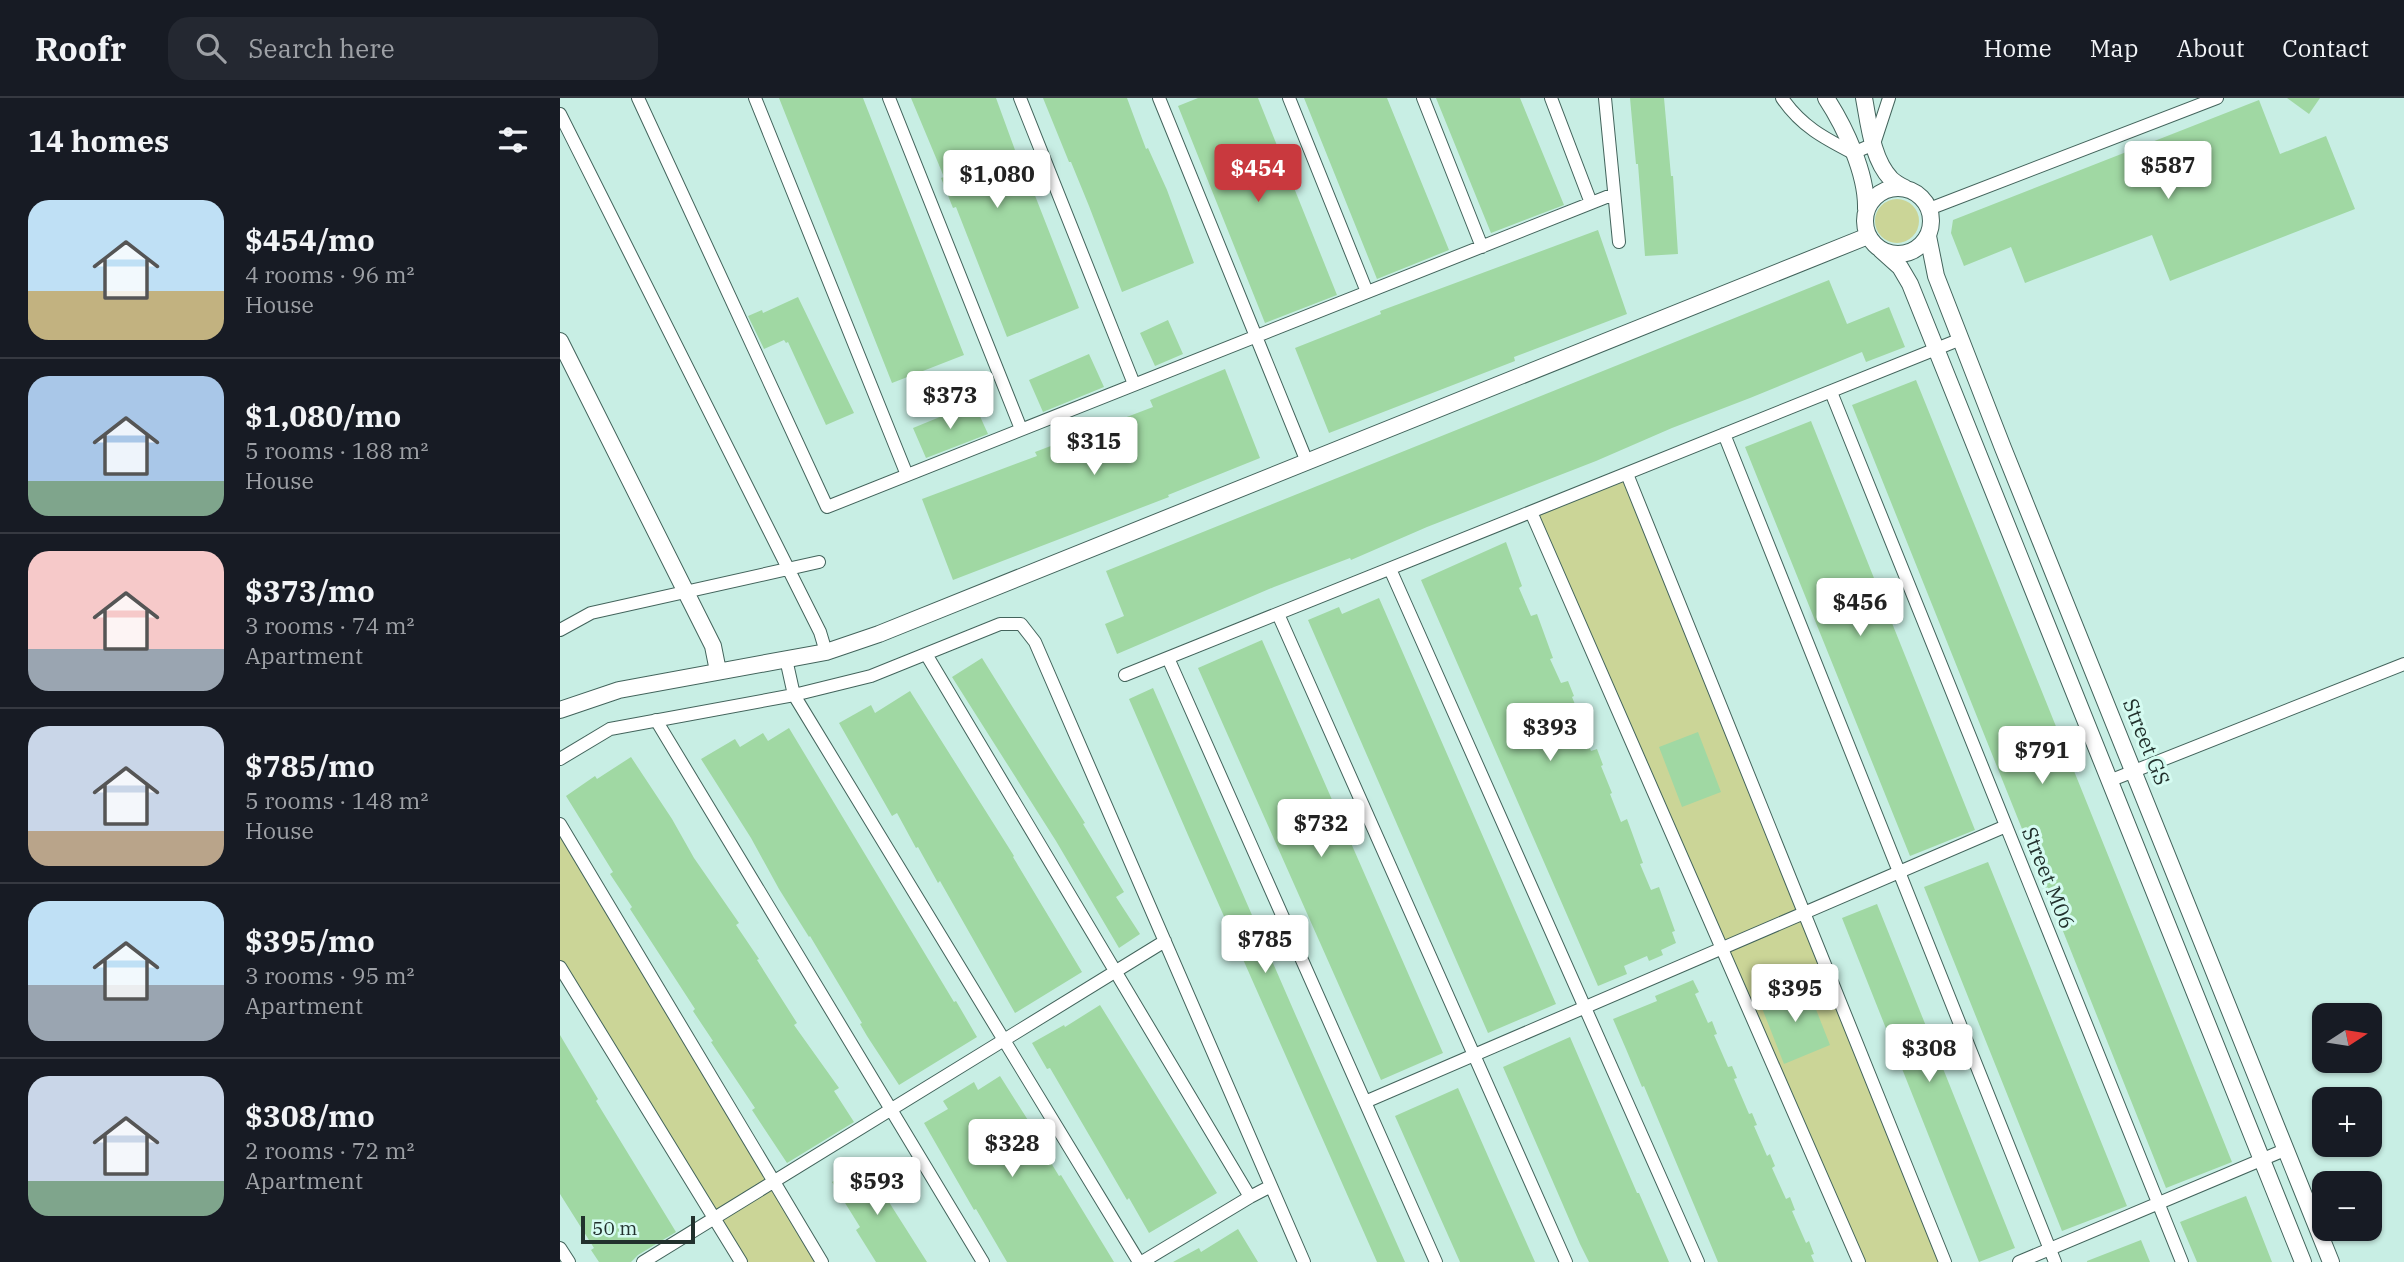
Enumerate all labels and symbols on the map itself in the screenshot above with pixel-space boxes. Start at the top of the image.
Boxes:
pin: $587 [2127,141,2209,201]
pin: $454 [1217,144,1299,204]
pin: $1,080 [940,150,1054,210]
pin: $373 [909,372,991,431]
pin: $315 [1053,418,1135,477]
pin: $456 [1819,578,1901,638]
street label: Street GS [2117,694,2177,789]
pin: $393 [1509,704,1591,763]
pin: $791 [2001,726,2083,786]
pin: $732 [1280,800,1362,859]
street label: Street M06 [2016,823,2082,933]
pin: $785 [1224,916,1306,975]
pin: $395 [1754,964,1836,1024]
north arrow [2312,1003,2382,1073]
pin: $308 [1888,1024,1970,1084]
pin: $328 [971,1119,1053,1179]
pin: $593 [836,1158,918,1217]
scale bar [581,1213,695,1245]

